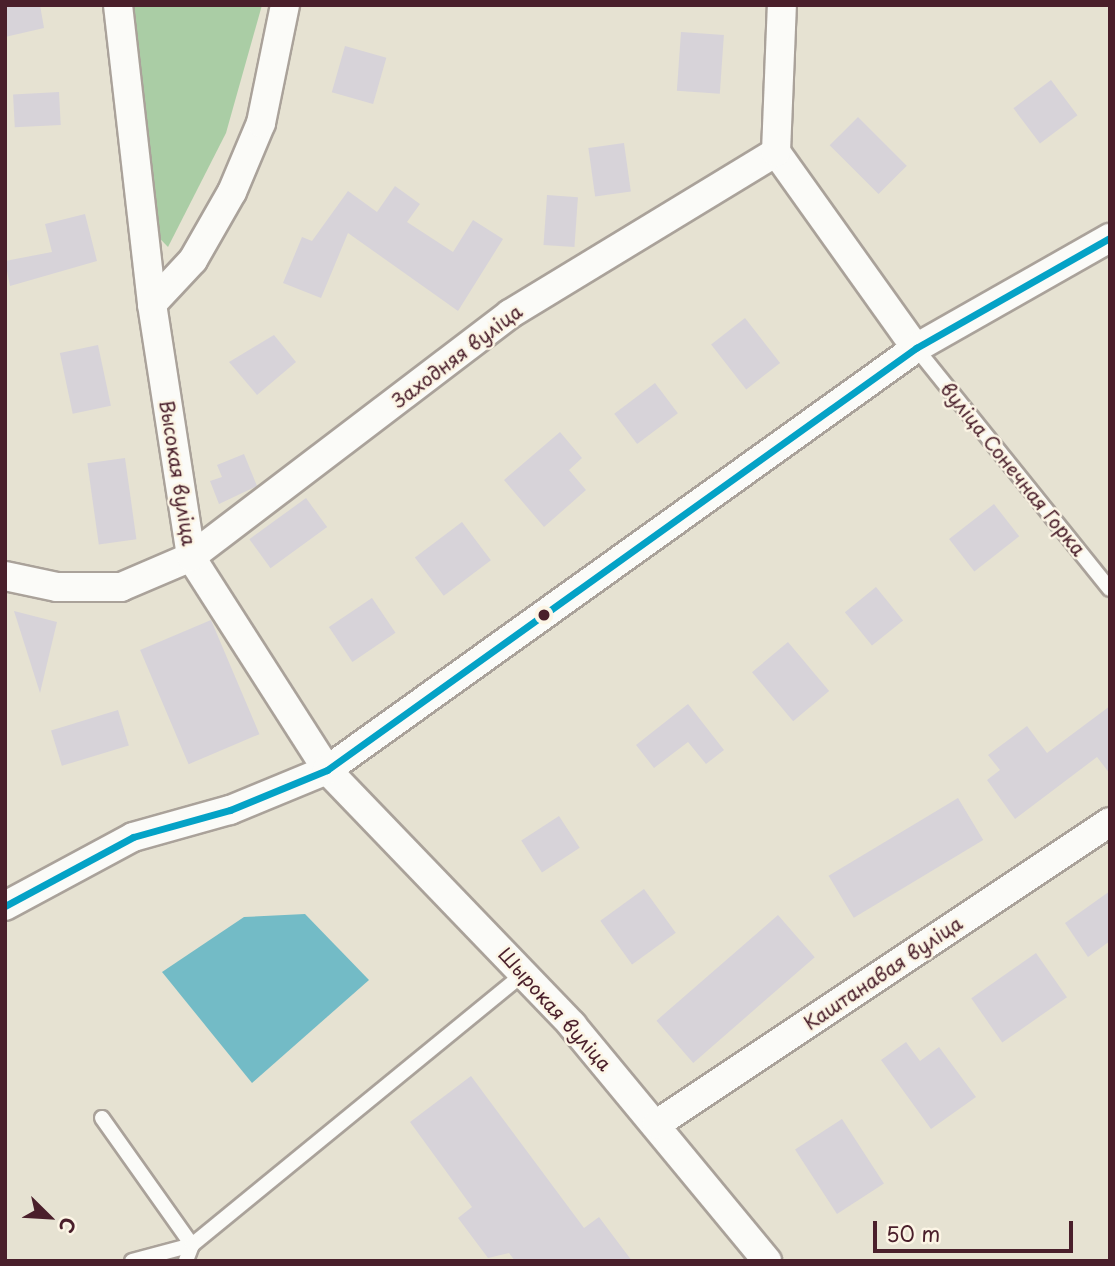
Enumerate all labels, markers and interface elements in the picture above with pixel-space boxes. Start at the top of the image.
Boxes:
street label: Заходняя вуліца [387,300,527,412]
street label: вуліца Сонечная Горка [936,377,1090,561]
street label: Высокая вуліца [155,398,201,548]
unlabelled marker [537,608,551,622]
street label: Каштанавая вуліца [799,911,967,1035]
street label: Шырокая вуліца [494,943,616,1075]
north arrow [14,1182,84,1252]
scale bar [877,1206,1076,1250]
text: С [52,1213,84,1238]
text: 50 m [886,1217,940,1249]

